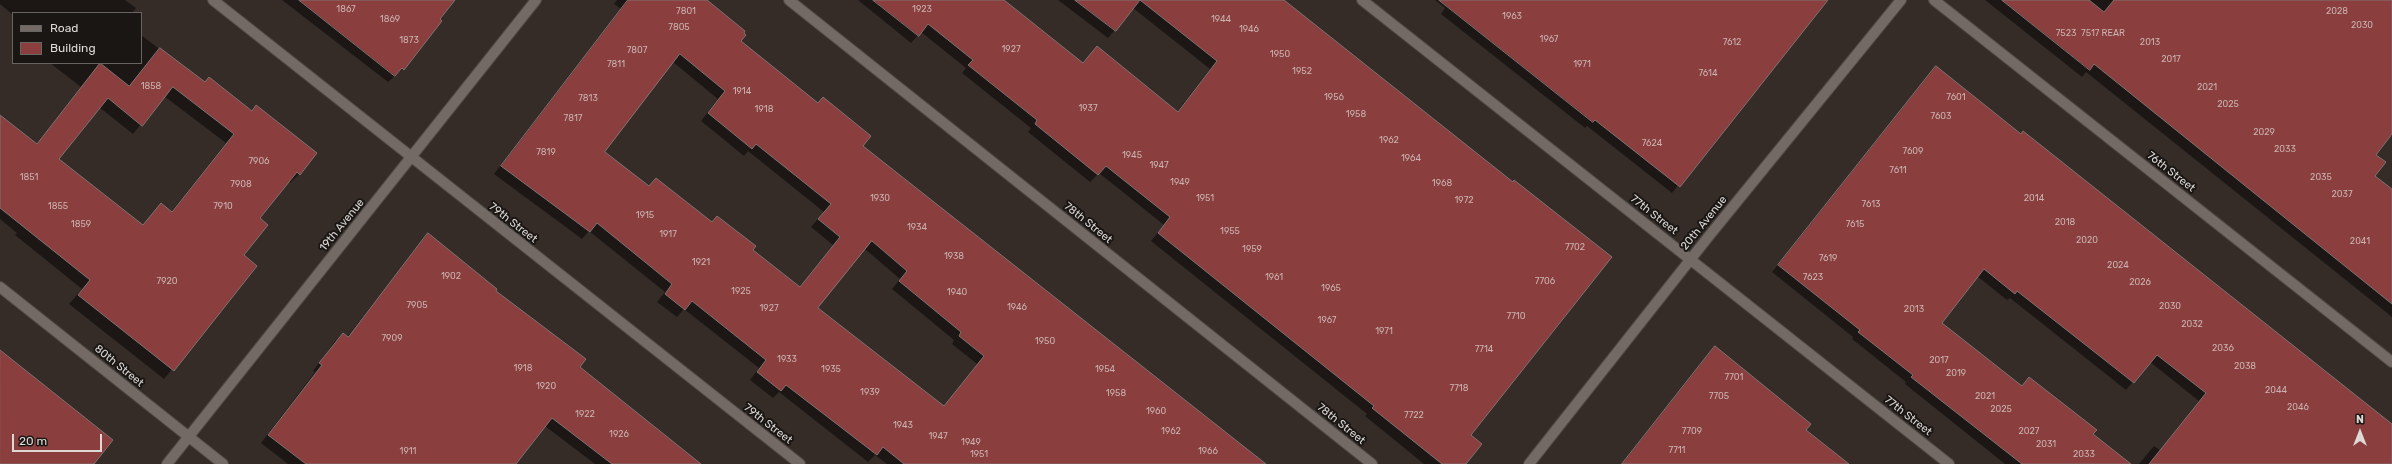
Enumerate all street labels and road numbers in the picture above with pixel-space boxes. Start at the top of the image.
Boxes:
street label: 76th Street [2144,149,2198,195]
street label: 77th Street [1628,192,1680,238]
street label: 20th Avenue [1678,193,1730,253]
street label: 19th Avenue [317,196,367,254]
street label: 79th Street [486,200,540,246]
street label: 78th Street [1061,200,1115,246]
street label: 80th Street [92,342,146,390]
street label: 77th Street [1882,393,1934,439]
street label: 79th Street [741,401,795,447]
street label: 78th Street [1314,401,1368,447]

